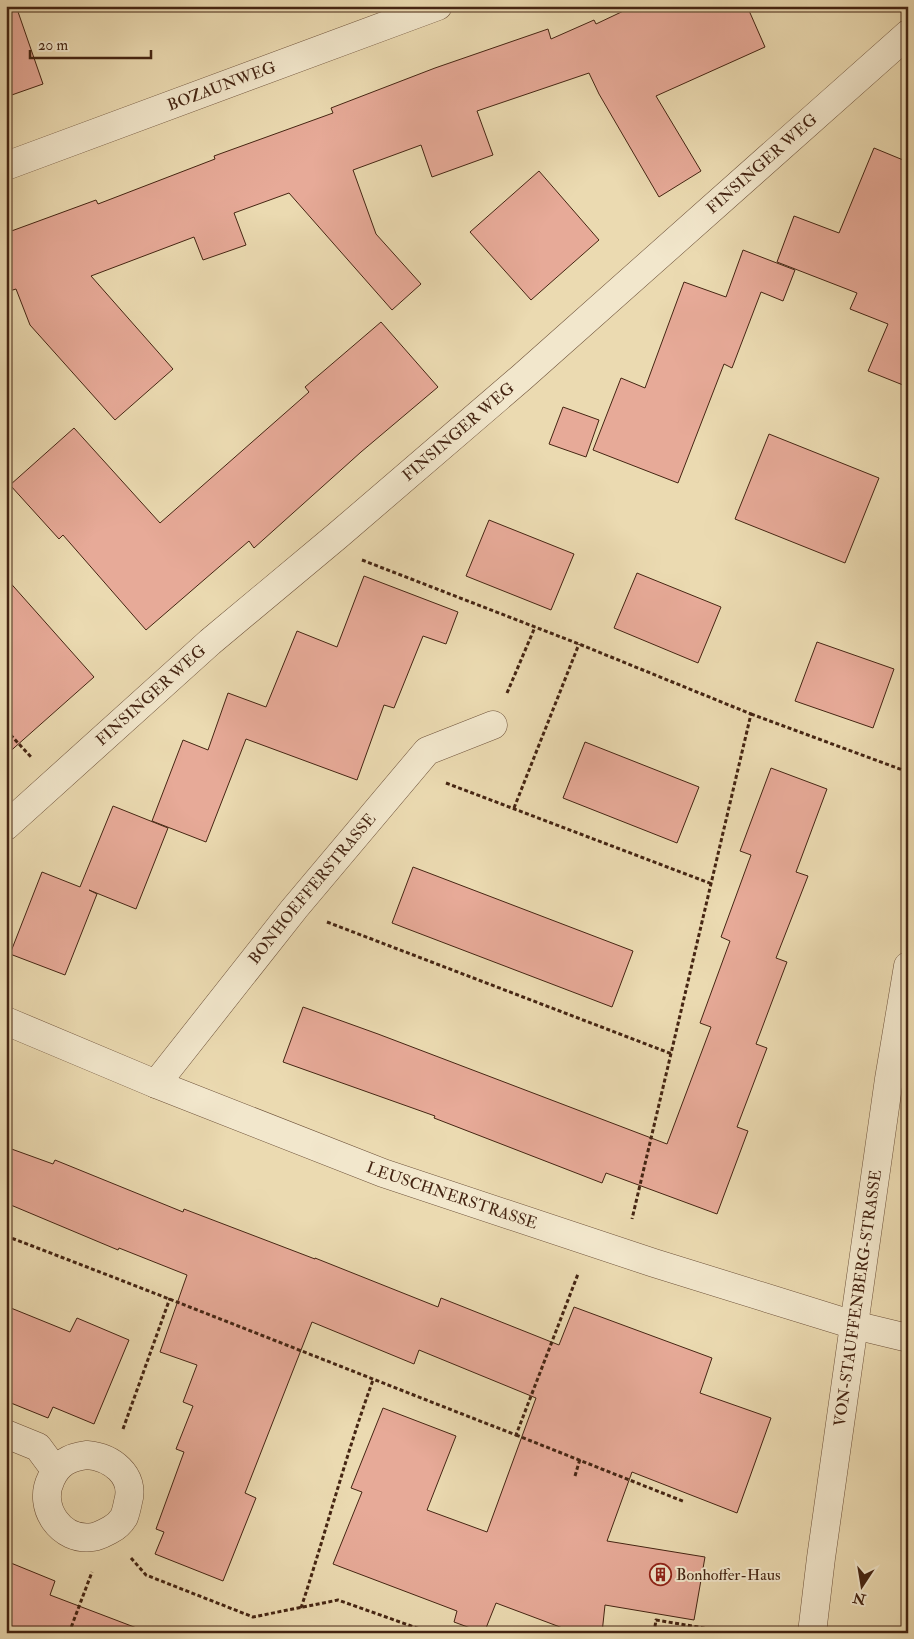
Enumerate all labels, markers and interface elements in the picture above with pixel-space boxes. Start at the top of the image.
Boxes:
scale bar [30,28,151,60]
text: 20 m [38,36,68,55]
street label: BOZAUNWEG [165,57,279,115]
street label: FINSINGER WEG [702,109,821,218]
street label: FINSINGER WEG [398,378,518,486]
street label: FINSINGER WEG [92,641,210,750]
street label: BONHOEFFERSTRASSE [244,809,380,968]
street label: LEUSCHNERSTRASSE [363,1157,540,1234]
street label: VON-STAUFFENBERG-STRASSE [830,1168,886,1428]
north arrow [836,1562,886,1612]
building icon: Bonhoffer-Haus [648,1563,672,1587]
place label: Bonhoffer-Haus [676,1565,781,1585]
text: N [851,1589,868,1608]

